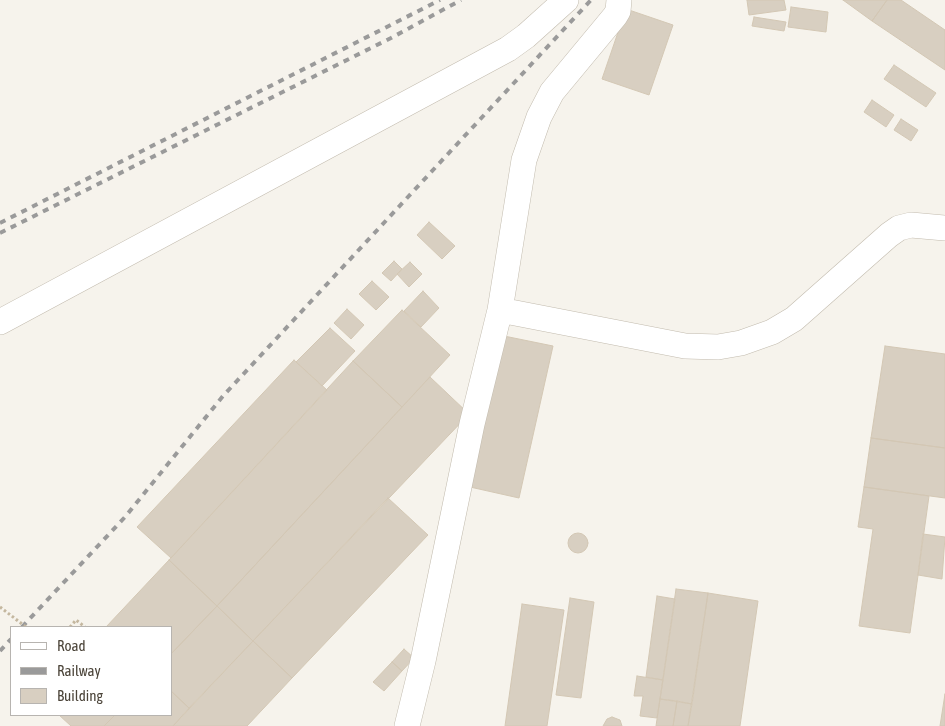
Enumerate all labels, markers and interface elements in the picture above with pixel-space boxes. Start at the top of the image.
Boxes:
legend [10,626,172,716]
text: Road [57,637,86,654]
text: Railway [57,662,101,679]
text: Building [57,687,103,704]

